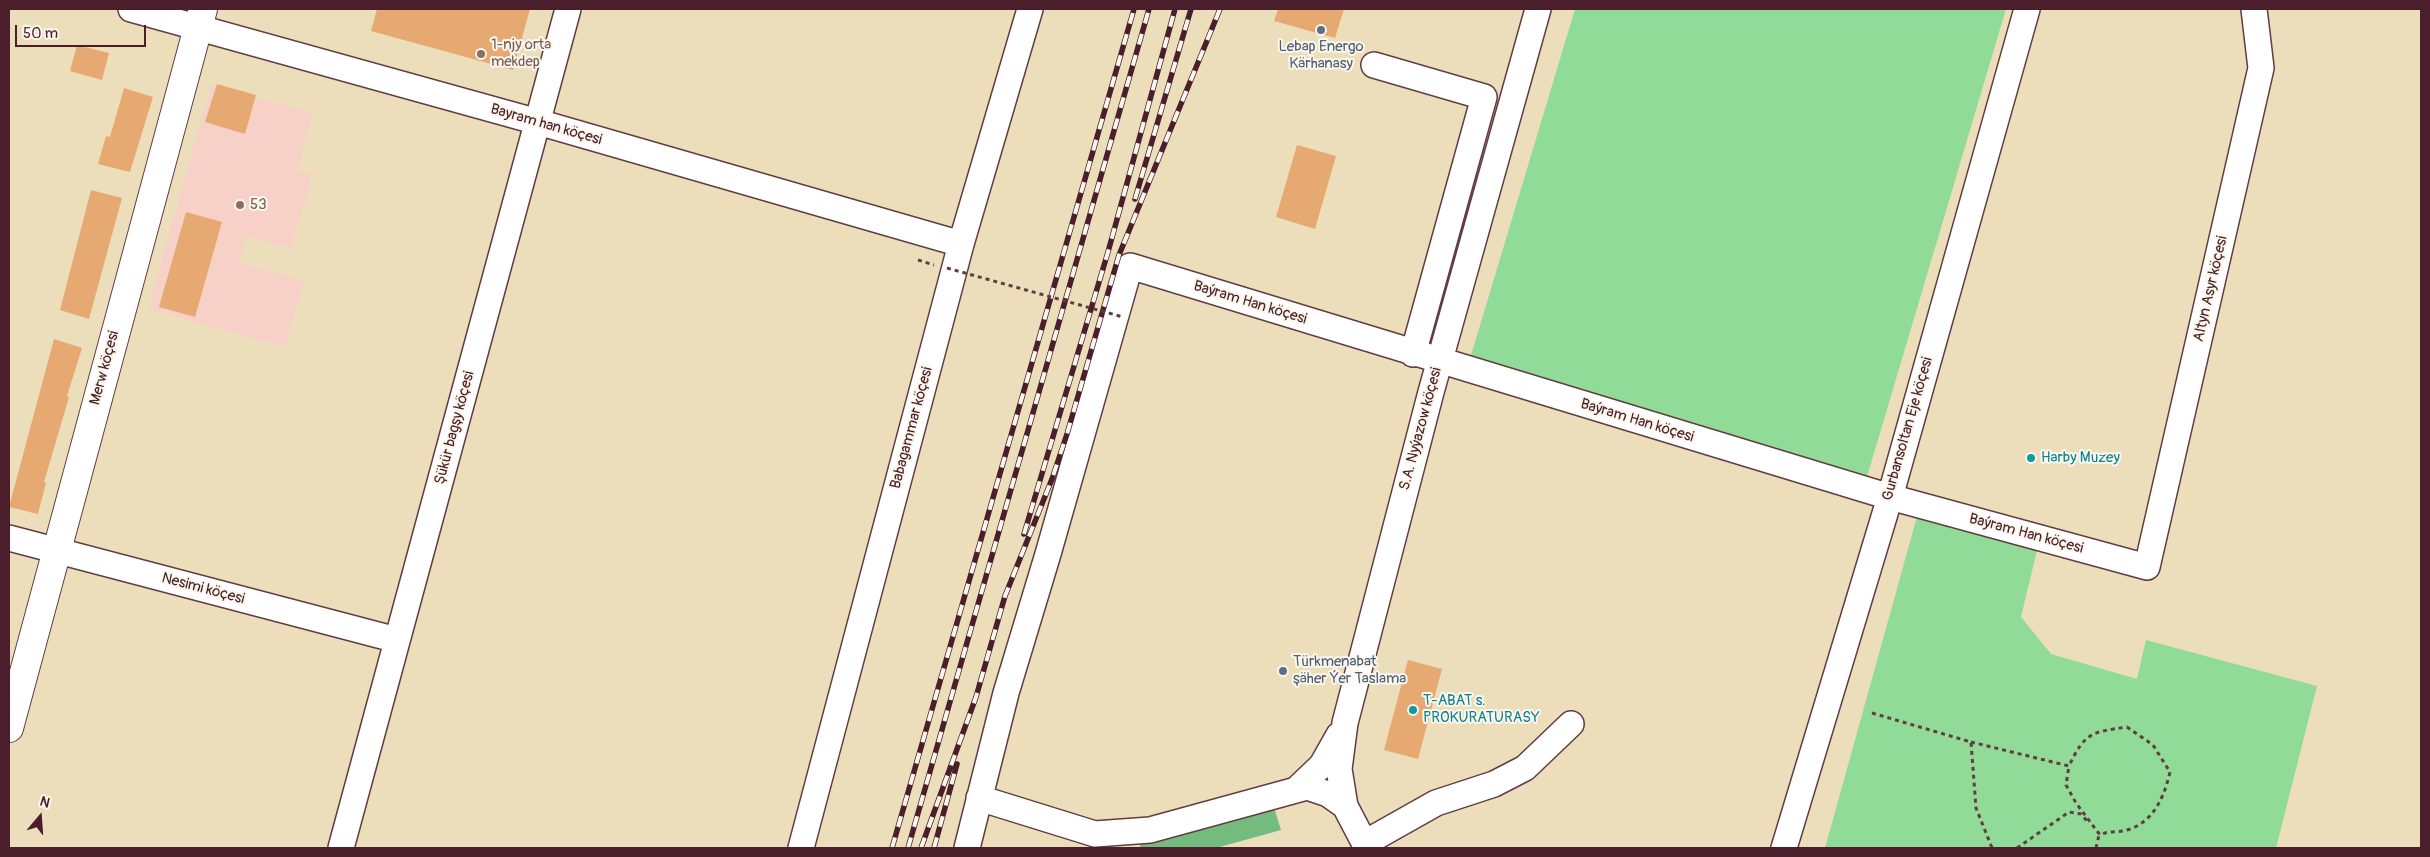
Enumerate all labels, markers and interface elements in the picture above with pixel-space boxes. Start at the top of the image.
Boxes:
scale bar [18,15,149,47]
text: 50 m [23,24,58,43]
marker: Lebap Energo Kärhanasy [1315,24,1327,36]
place label: 1-njy orta mekdep [491,36,551,71]
place label: Lebap Energo Kärhanasy [1278,38,1364,73]
marker: 1-njy orta mekdep [475,48,487,60]
street label: Bayram han köçesi [488,100,604,150]
place label: 53 [250,196,266,214]
marker: 53 [234,199,246,211]
street label: Altyn Asyr köçesi [2190,234,2232,344]
street label: Baýram Han köçesi [1191,277,1309,329]
street label: Merw köçesi [86,329,124,407]
street label: Gurbansoltan Eje köçesi [1879,355,1937,503]
street label: Babagammar köçesi [887,365,937,491]
street label: S.A. Nyýazow köçesi [1396,366,1446,492]
street label: Şükür bagşy köçesi [431,369,479,487]
street label: Baýram Han köçesi [1578,395,1696,447]
place label: Harby Muzey [2041,449,2120,467]
marker: Harby Muzey [2025,452,2037,464]
street label: Baýram Han köçesi [1967,510,2085,558]
street label: Nesimi köçesi [160,569,246,609]
place label: Türkmenabat şäher Ýer Taslama [1293,653,1406,688]
marker: Türkmenabat şäher Ýer Taslama [1277,665,1289,677]
place label: T-ABAT s. PROKURATURASY [1423,692,1540,727]
marker: T-ABAT s. PROKURATURASY [1407,704,1419,716]
north arrow [15,792,65,842]
text: N [38,793,52,812]

